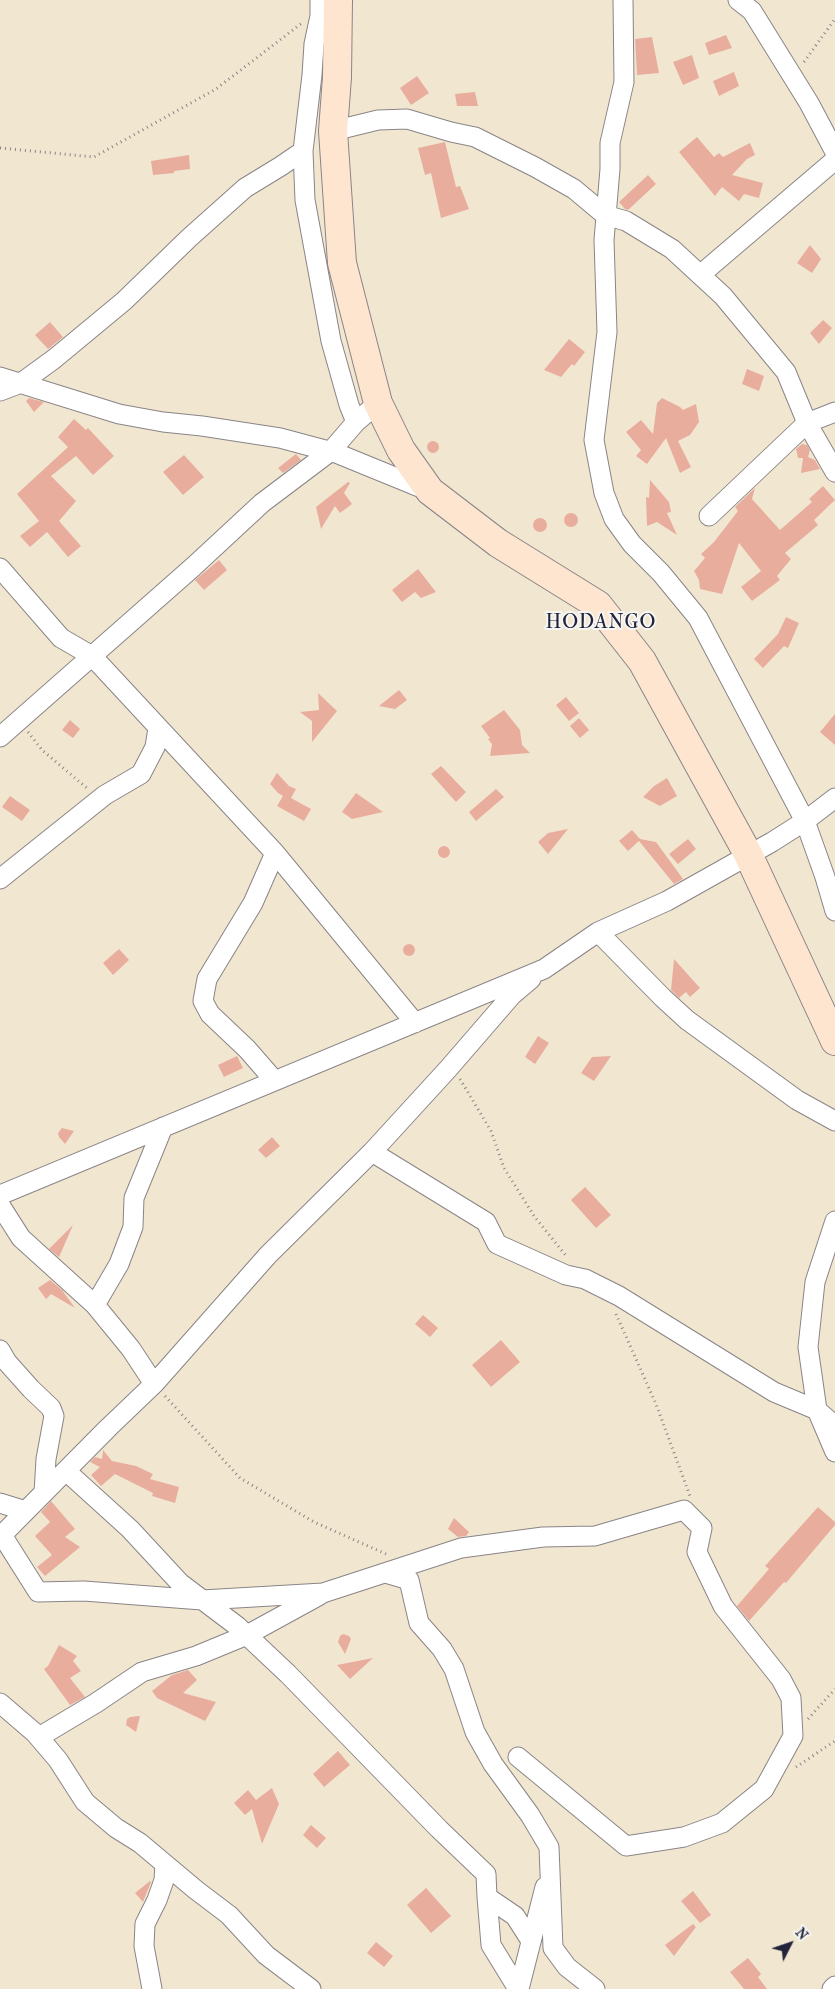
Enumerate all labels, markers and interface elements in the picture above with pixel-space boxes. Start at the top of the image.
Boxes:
district label: HODANGO [545,611,657,635]
north arrow [765,1919,815,1969]
text: N [792,1924,812,1943]

